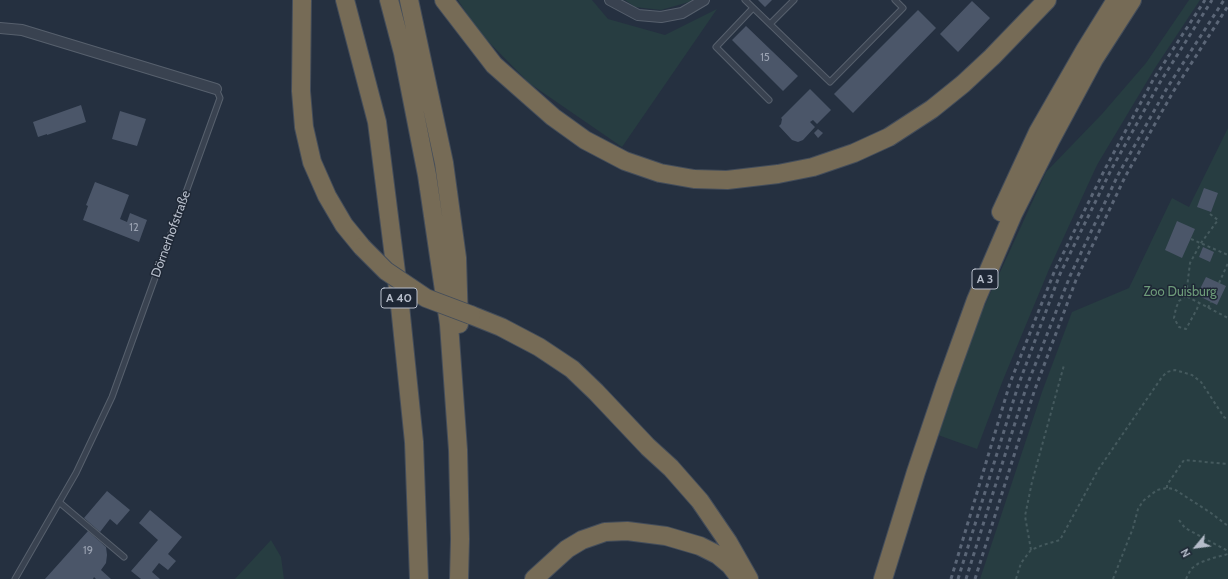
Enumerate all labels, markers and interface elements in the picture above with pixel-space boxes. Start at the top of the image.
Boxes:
house number: 15 [760,51,770,65]
street label: Dörnerhofstraße [148,188,194,280]
house number: 12 [129,221,139,235]
road number: A 3 [972,269,998,289]
park label: Zoo Duisburg [1144,284,1216,300]
road number: A 40 [381,288,417,308]
north arrow [1176,527,1216,567]
house number: 19 [83,544,93,558]
text: N [1177,546,1194,560]

